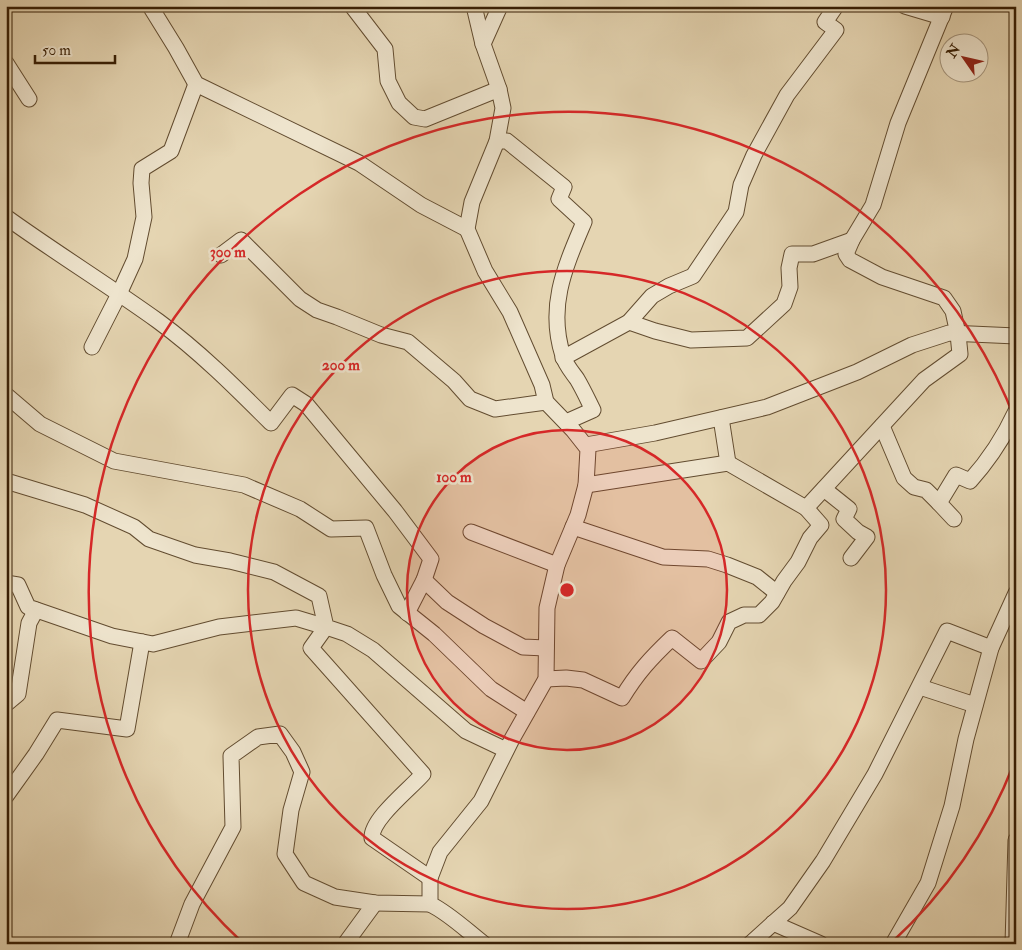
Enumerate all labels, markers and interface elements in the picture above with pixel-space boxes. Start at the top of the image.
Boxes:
scale bar [35,32,115,64]
north arrow [940,32,990,82]
text: 50 m [42,41,71,60]
text: N [943,41,964,62]
text: 300 m [210,243,246,262]
text: 200 m [322,356,360,375]
text: 100 m [436,468,472,487]
centre of rings [558,581,576,599]

